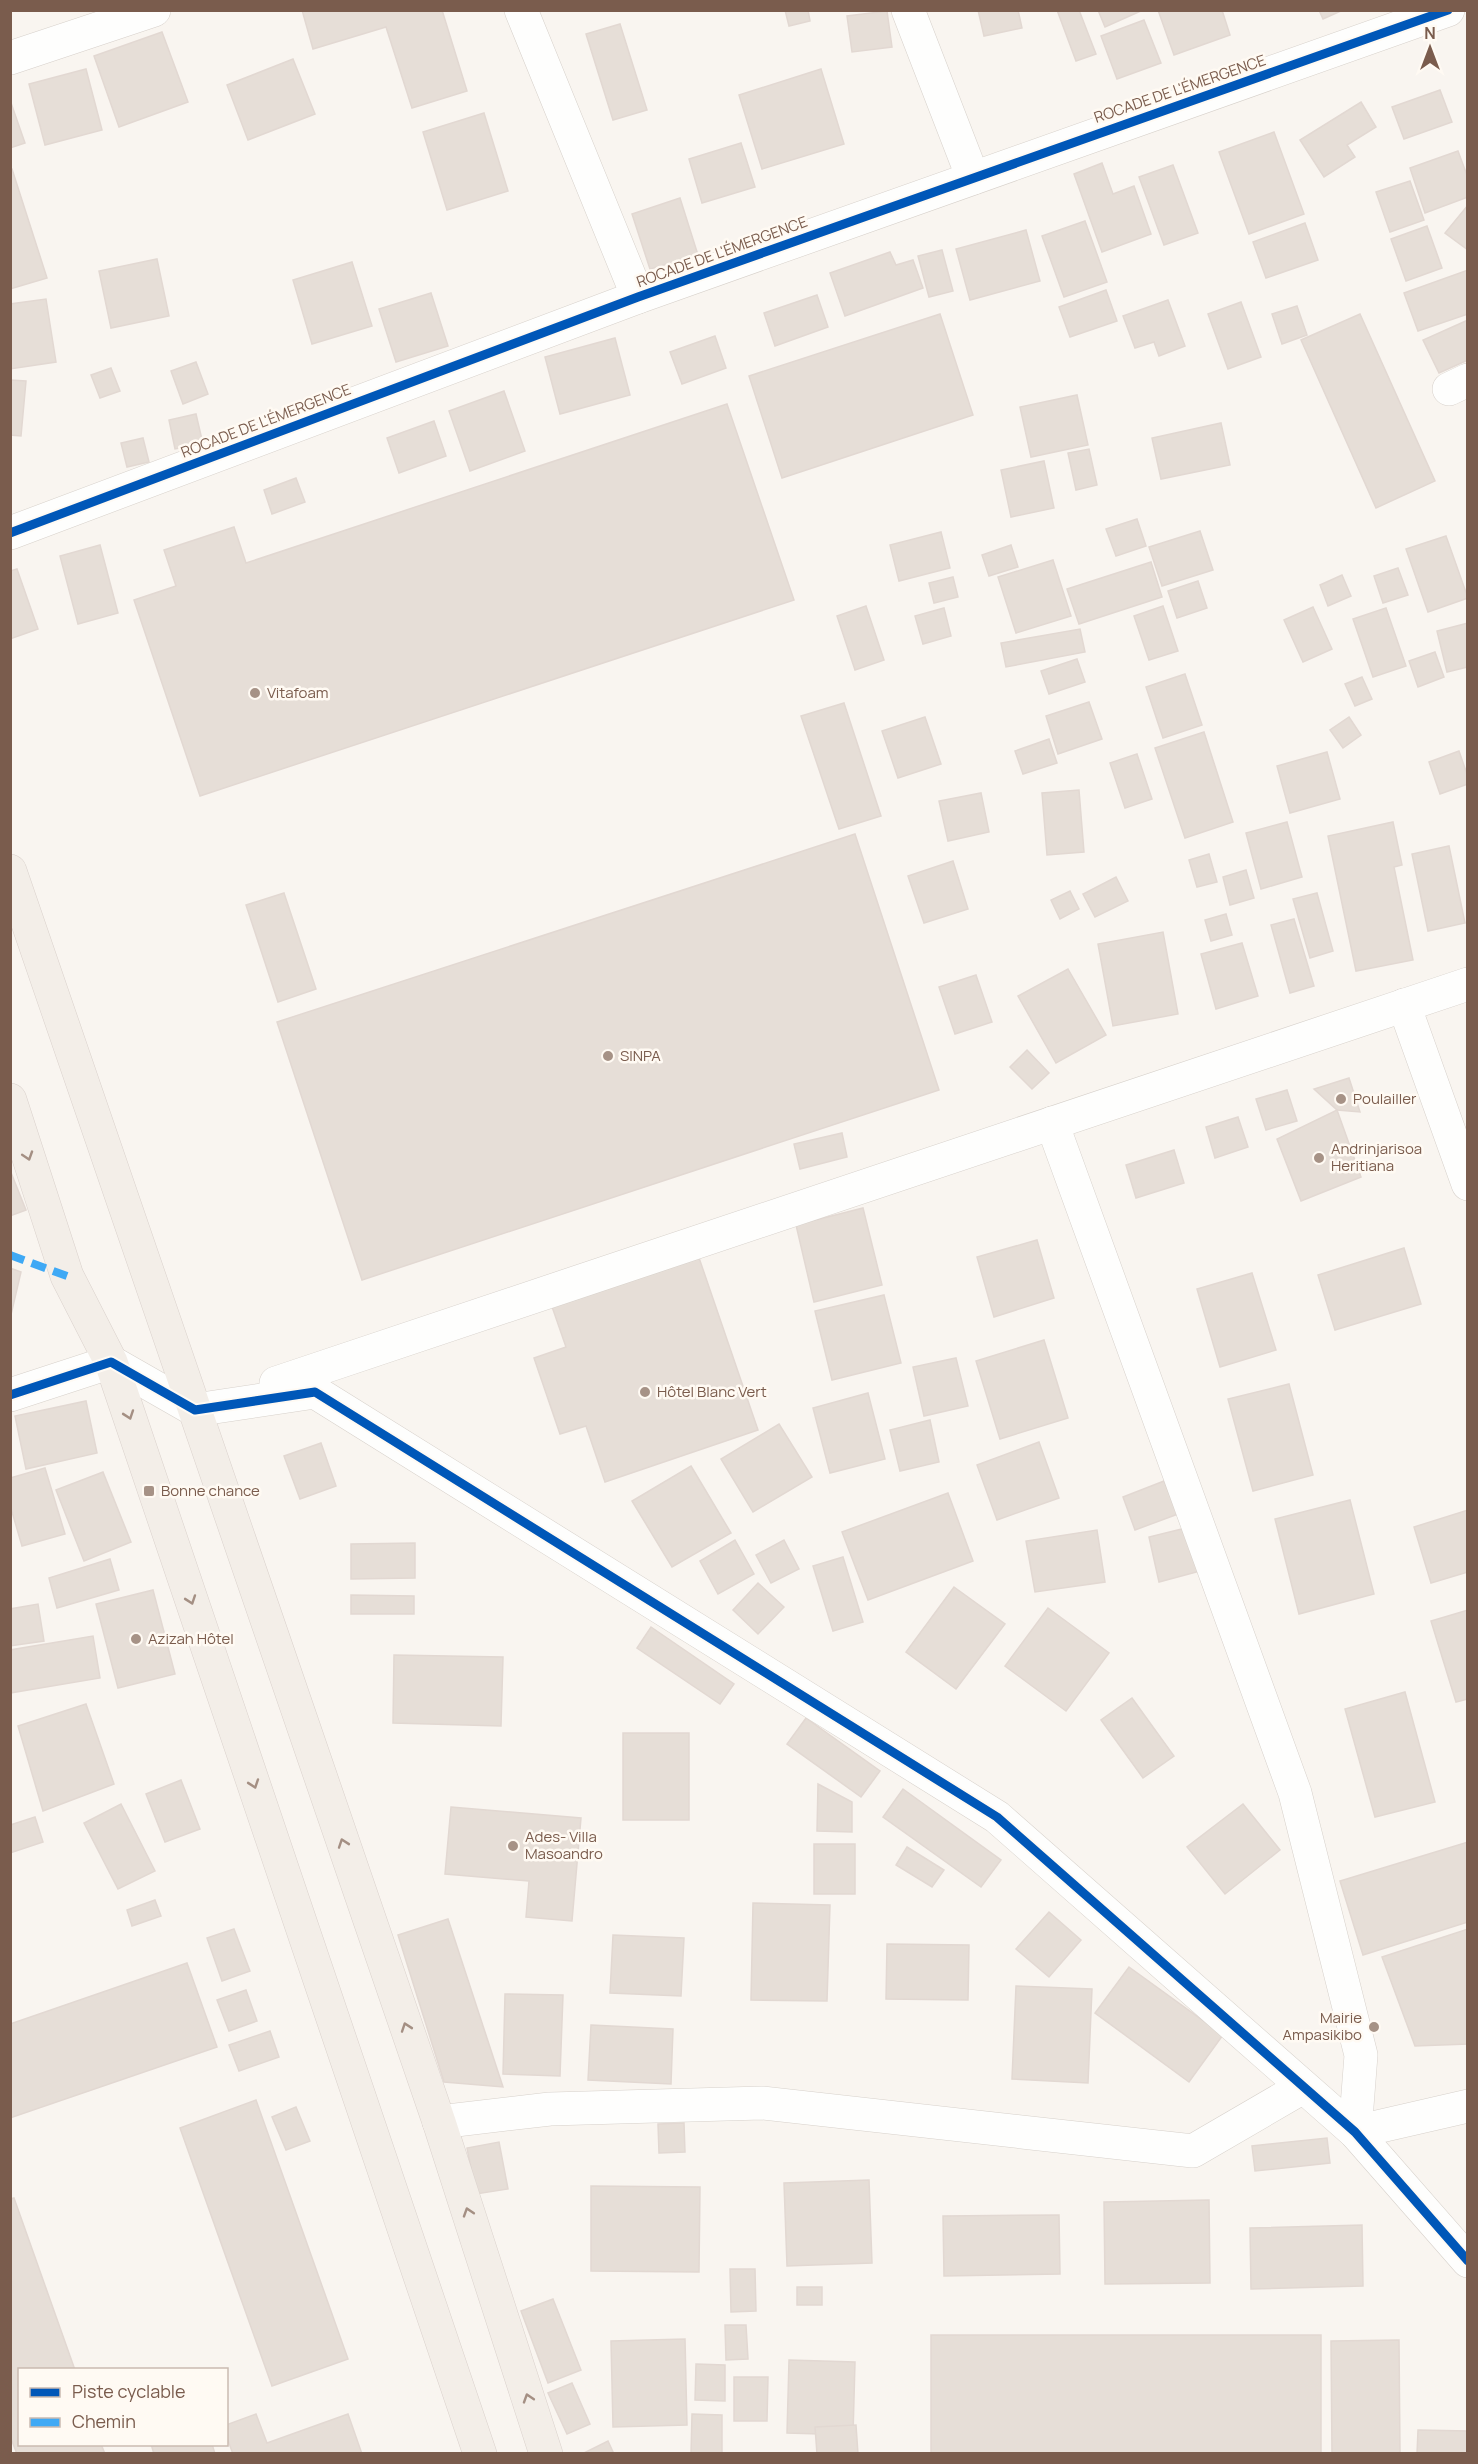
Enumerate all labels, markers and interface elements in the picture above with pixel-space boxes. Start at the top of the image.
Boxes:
north arrow [1400,18,1460,78]
text: N [1424,22,1436,44]
street label: ROCADE DE L'ÉMERGENCE [1091,49,1269,128]
street label: ROCADE DE L'ÉMERGENCE [633,211,810,292]
street label: ROCADE DE L'ÉMERGENCE [178,378,354,463]
place label: Vitafoam [267,682,329,703]
marker: Vitafoam [248,686,262,700]
place label: SINPA [620,1045,661,1066]
marker: SINPA [601,1049,615,1063]
place label: Poulailler [1353,1088,1417,1109]
marker: Poulailler [1334,1092,1348,1106]
place label: Andrinjarisoa Heritiana [1331,1138,1422,1176]
one-way arrow [21,1150,33,1161]
marker: Andrinjarisoa Heritiana [1312,1151,1326,1165]
place label: Hôtel Blanc Vert [657,1381,767,1402]
marker: Hôtel Blanc Vert [638,1385,652,1399]
one-way arrow [122,1409,134,1420]
place label: Bonne chance [161,1480,260,1501]
marker: Bonne chance [142,1484,156,1498]
one-way arrow [184,1594,197,1605]
place label: Azizah Hôtel [148,1628,234,1649]
marker: Azizah Hôtel [129,1632,143,1646]
one-way arrow [247,1778,259,1789]
place label: Ades- Villa Masoandro [525,1826,603,1864]
one-way arrow [338,1838,350,1849]
marker: Ades- Villa Masoandro [506,1839,520,1853]
place label: Mairie Ampasikibo [1282,2007,1362,2045]
marker: Mairie Ampasikibo [1367,2020,1381,2034]
one-way arrow [401,2022,413,2033]
one-way arrow [462,2207,475,2218]
legend [18,2368,228,2446]
text: Piste cyclable [72,2379,186,2403]
one-way arrow [522,2393,535,2404]
text: Chemin [72,2409,136,2433]

